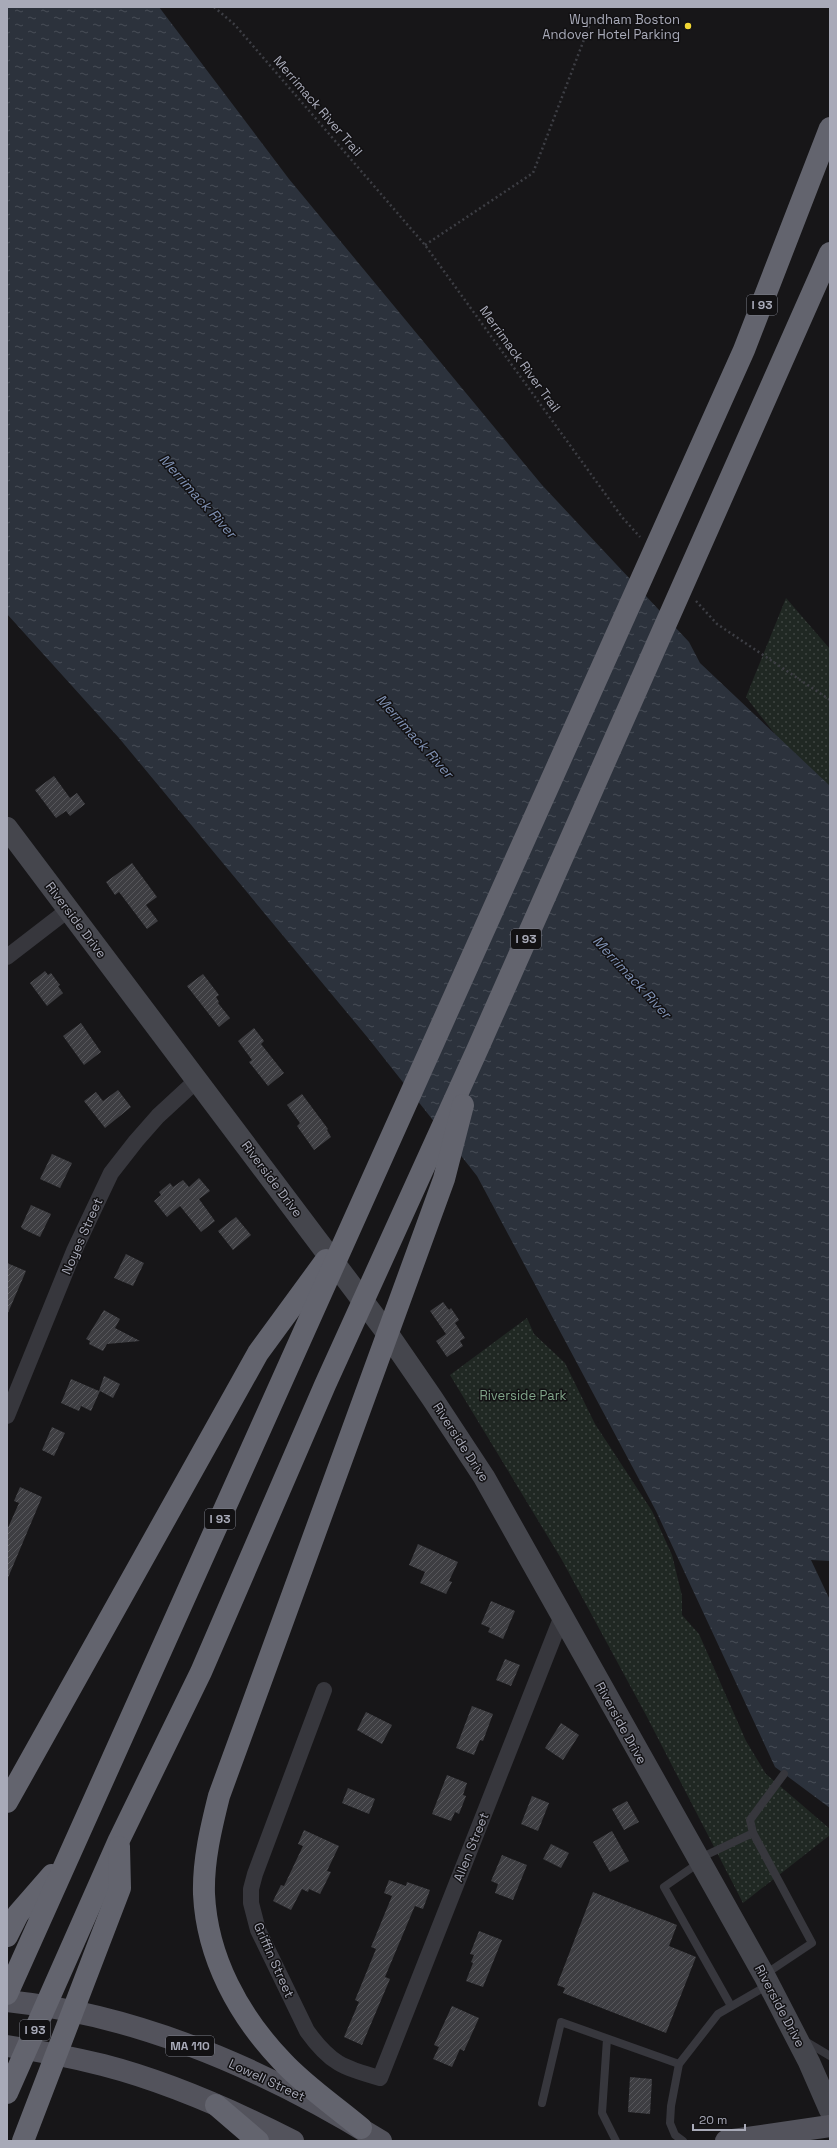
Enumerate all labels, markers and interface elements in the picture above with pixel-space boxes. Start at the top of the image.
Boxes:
place label: Wyndham Boston Andover Hotel Parking [542,11,680,43]
marker: Wyndham Boston Andover Hotel Parking [683,21,693,31]
street label: Merrimack River Trail [270,52,366,160]
road number: I 93 [747,295,777,315]
street label: Merrimack River Trail [476,302,564,416]
water label: Merrimack River [156,450,242,543]
water label: Merrimack River [373,690,459,783]
street label: Riverside Drive [42,878,110,962]
road number: I 93 [511,929,541,949]
water label: Merrimack River [589,932,676,1023]
street label: Riverside Drive [238,1137,306,1221]
street label: Noyes Street [58,1195,106,1277]
park label: Riverside Park [479,1387,567,1404]
street label: Riverside Drive [429,1399,493,1485]
road number: I 93 [205,1509,235,1529]
street label: Riverside Drive [591,1679,651,1767]
street label: Allen Street [449,1810,493,1884]
street label: Griffin Street [250,1920,298,2000]
street label: Riverside Drive [751,1962,809,2050]
road number: I 93 [20,2020,50,2040]
road number: MA 110 [166,2036,214,2056]
street label: Lowell Street [226,2055,308,2105]
scale bar [693,2106,745,2132]
text: 20 m [699,2112,727,2128]

